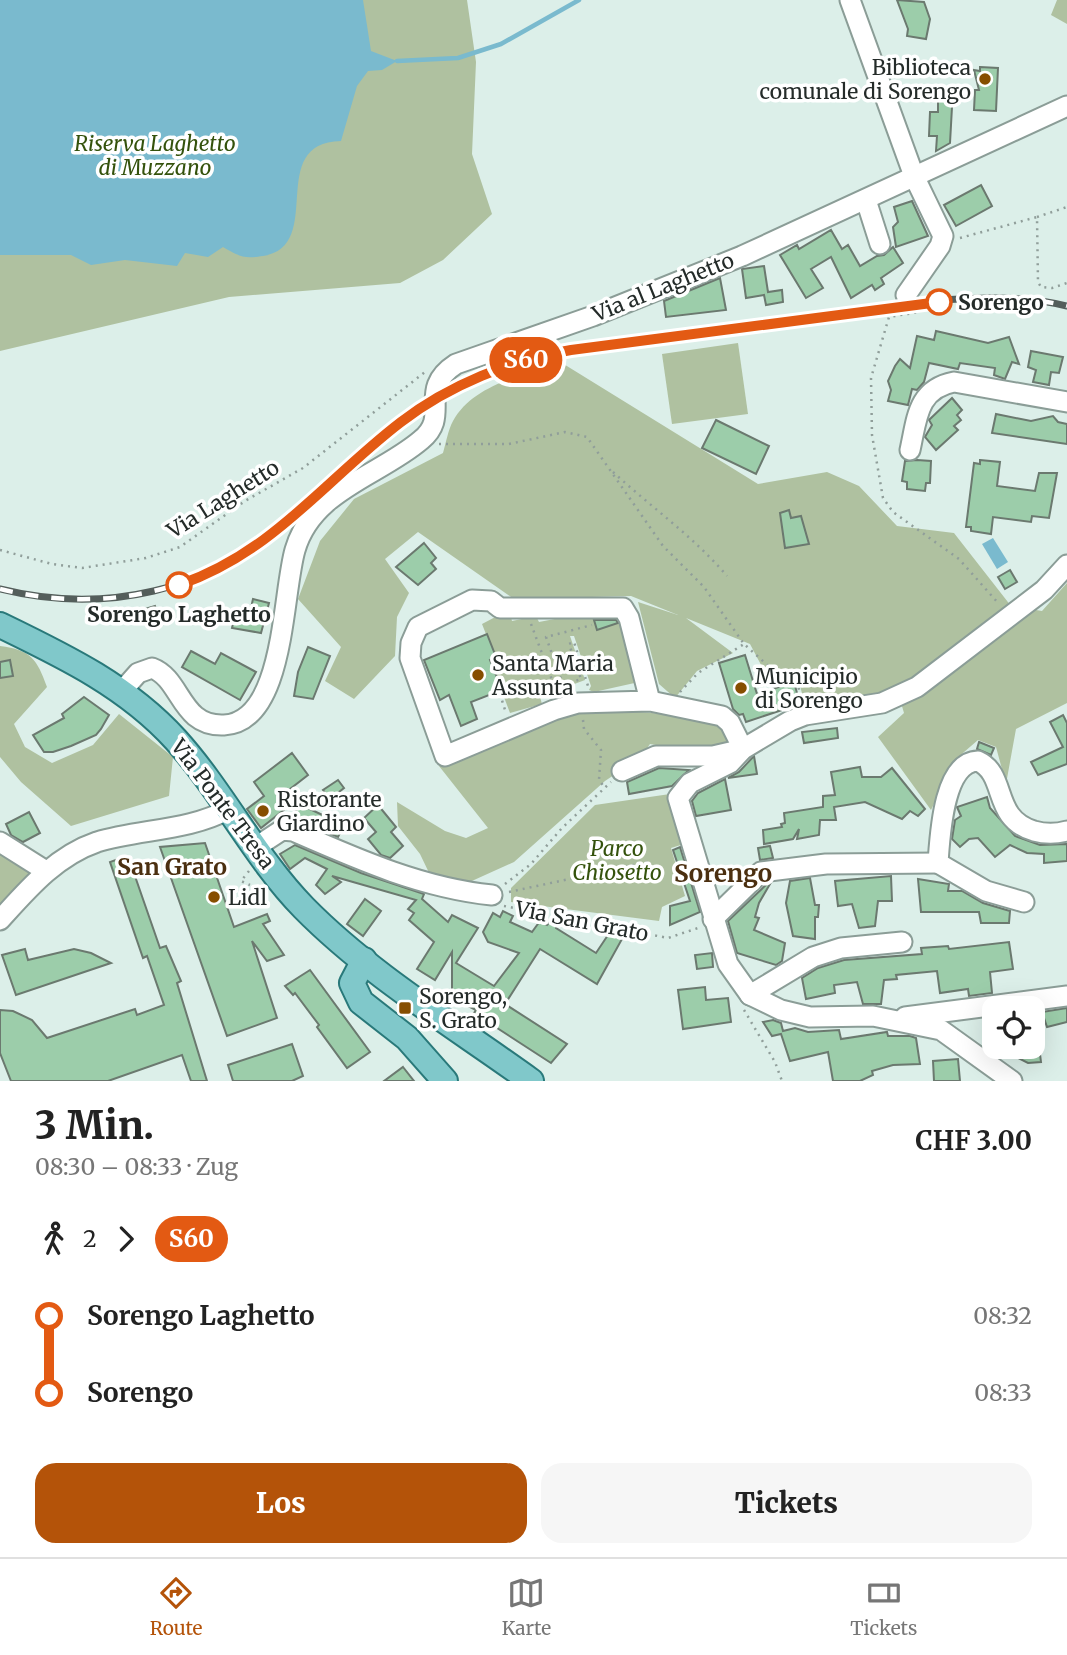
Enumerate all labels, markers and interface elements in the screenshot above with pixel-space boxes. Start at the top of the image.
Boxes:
place label: Biblioteca comunale di Sorengo [759,54,971,105]
marker: Biblioteca comunale di Sorengo [977,71,993,87]
park label: Riserva Laghetto di Muzzano [74,130,236,181]
street label: Via al Laghetto [587,246,738,328]
marker: Sorengo [926,289,952,315]
place label: Sorengo [958,289,1044,316]
line badge: S60 [486,337,566,383]
text: S60 [503,344,549,375]
street label: Via Laghetto [161,454,284,545]
marker: Sorengo Laghetto [166,572,192,598]
place label: Sorengo Laghetto [87,601,271,628]
place label: Santa Maria Assunta [491,650,614,701]
place label: Municipio di Sorengo [755,663,863,714]
marker: Santa Maria Assunta [470,667,486,683]
marker: Municipio di Sorengo [733,680,749,696]
street label: Via Ponte Tresa [165,733,281,874]
place label: Ristorante Giardino [277,786,382,837]
marker: Ristorante Giardino [255,803,271,819]
park label: Parco Chiosetto [572,835,662,886]
district label: San Grato [117,852,227,881]
district label: Sorengo [674,858,772,889]
place label: Lidl [228,884,267,911]
marker: Lidl [206,889,222,905]
street label: Via San Grato [512,895,651,947]
place label: Sorengo, S. Grato [419,983,507,1034]
map controls [982,996,1045,1059]
button: locate [982,996,1045,1059]
marker: Sorengo, S. Grato [397,1000,413,1016]
text: 3 Min. [35,1102,154,1149]
text: CHF 3.00 [916,1124,1032,1157]
text: 08:30 – 08:33 · Zug [35,1152,238,1181]
icon: walk [35,1220,73,1258]
icon: forward [107,1220,145,1258]
text: S60 [169,1223,214,1254]
text: 2 [83,1224,97,1253]
text: Sorengo Laghetto [87,1299,315,1332]
text: 08:32 [973,1301,1032,1330]
text: Sorengo [87,1376,193,1409]
text: 08:33 [974,1378,1032,1407]
button: Los [35,1463,527,1543]
button: Tickets [541,1463,1032,1543]
tab: Route [150,1574,202,1640]
tab: Karte [502,1574,551,1640]
tab: Tickets [850,1574,917,1640]

